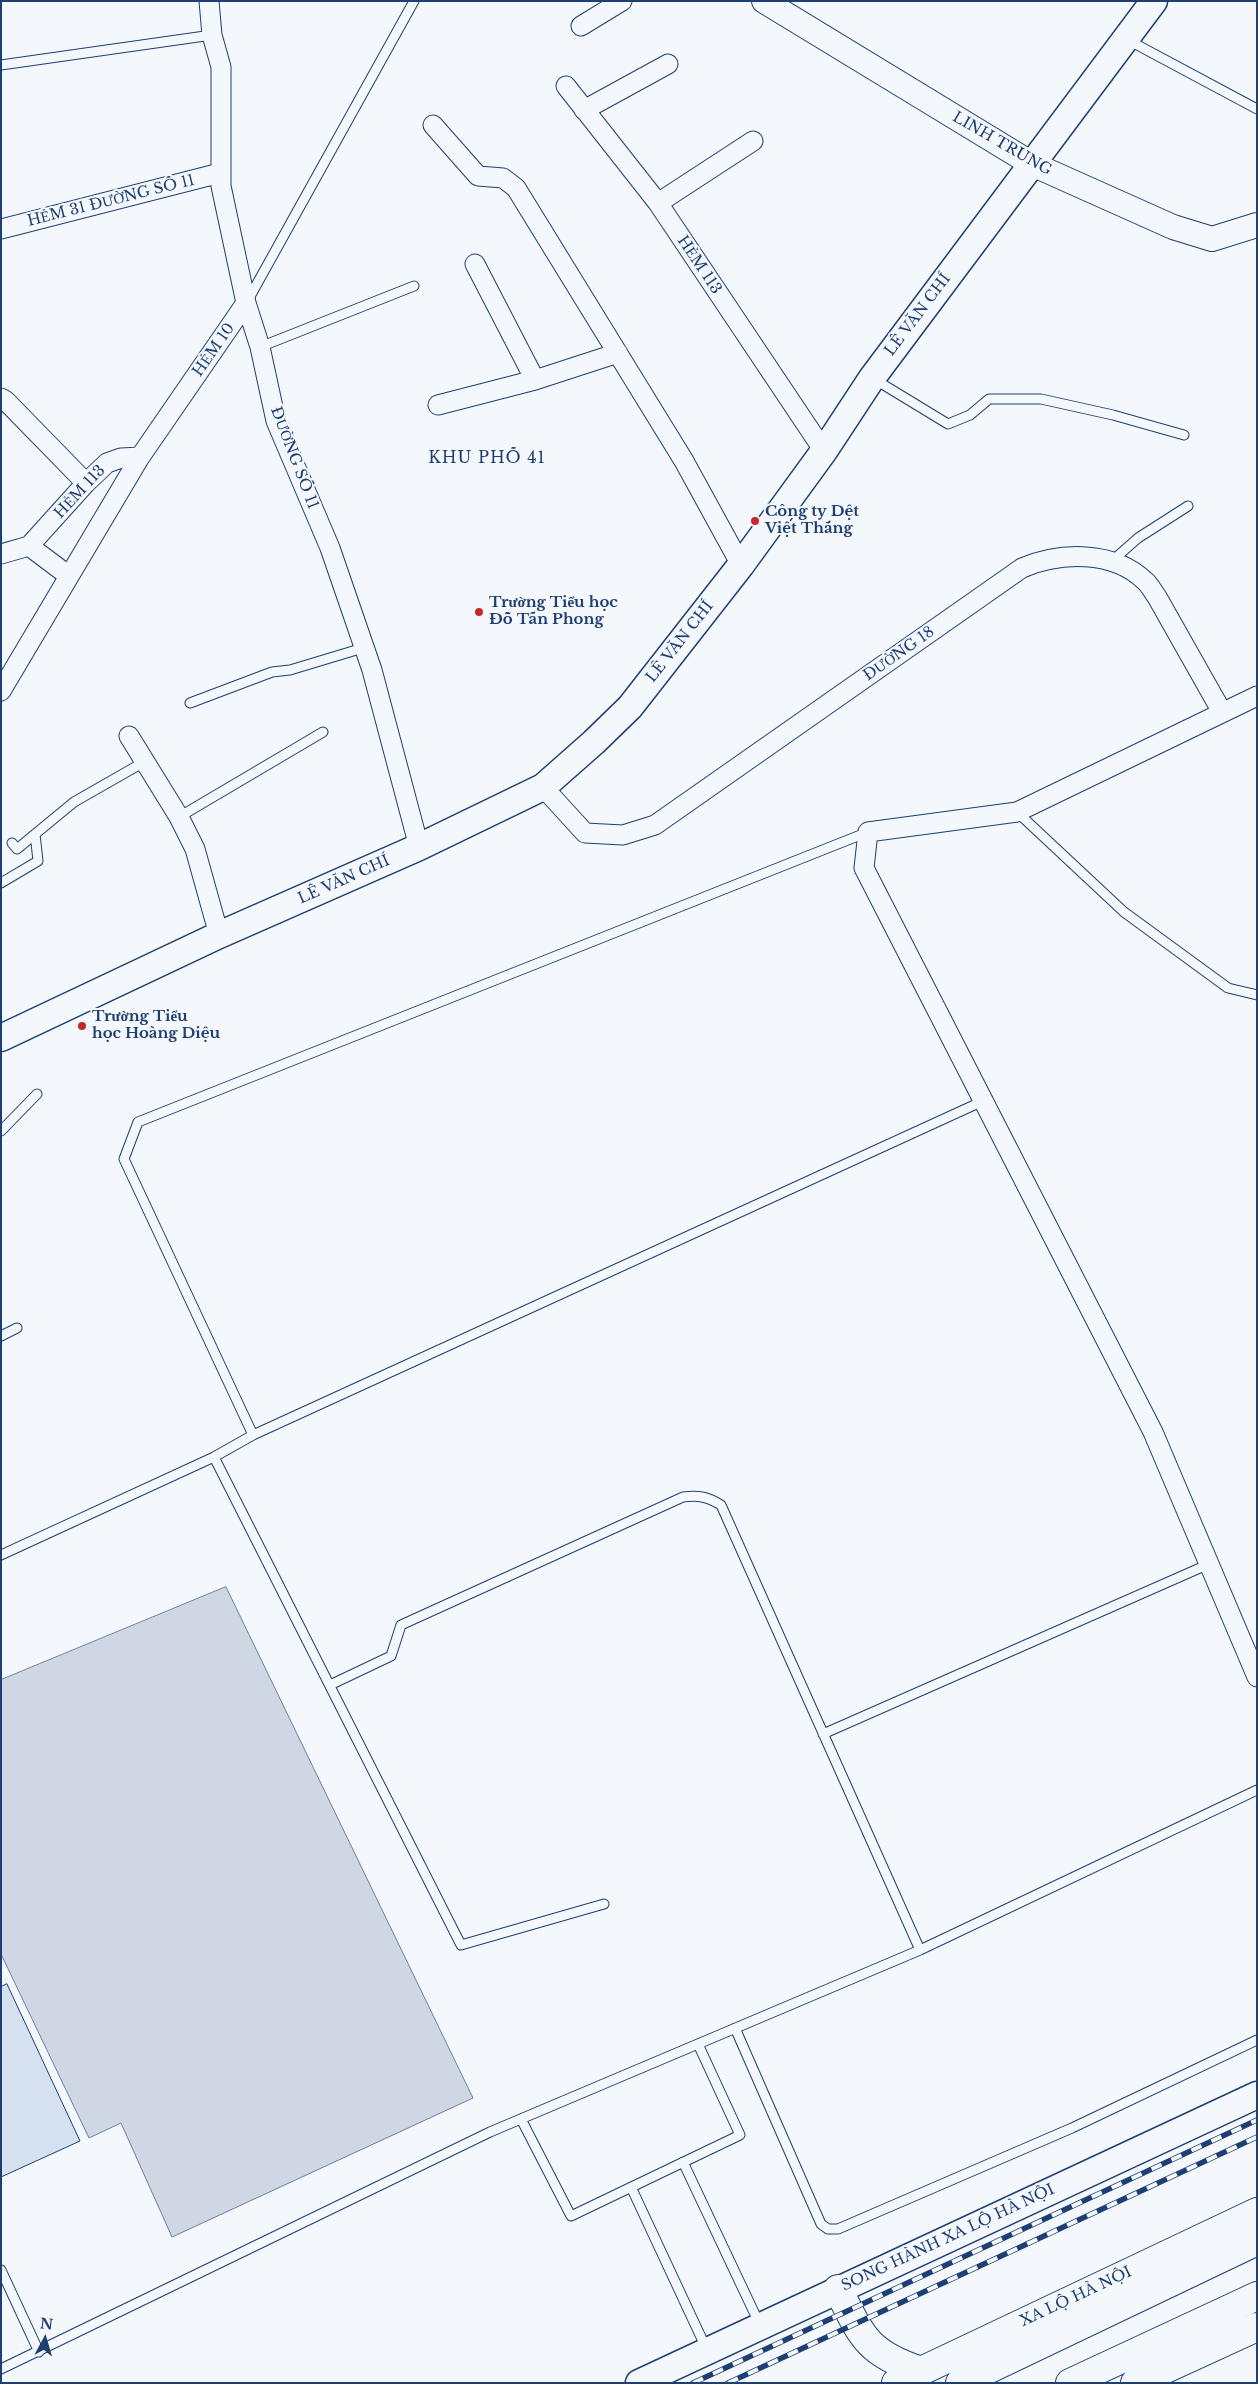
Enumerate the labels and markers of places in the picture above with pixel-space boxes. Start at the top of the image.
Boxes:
place label: Công ty Dệt Việt Thắng [765,503,859,538]
marker: Công ty Dệt Việt Thắng [749,515,761,527]
place label: Trường Tiểu học Đỗ Tấn Phong [489,594,618,629]
marker: Trường Tiểu học Đỗ Tấn Phong [473,606,485,618]
place label: Trường Tiểu học Hoàng Diệu [92,1008,220,1043]
marker: Trường Tiểu học Hoàng Diệu [76,1020,88,1032]

